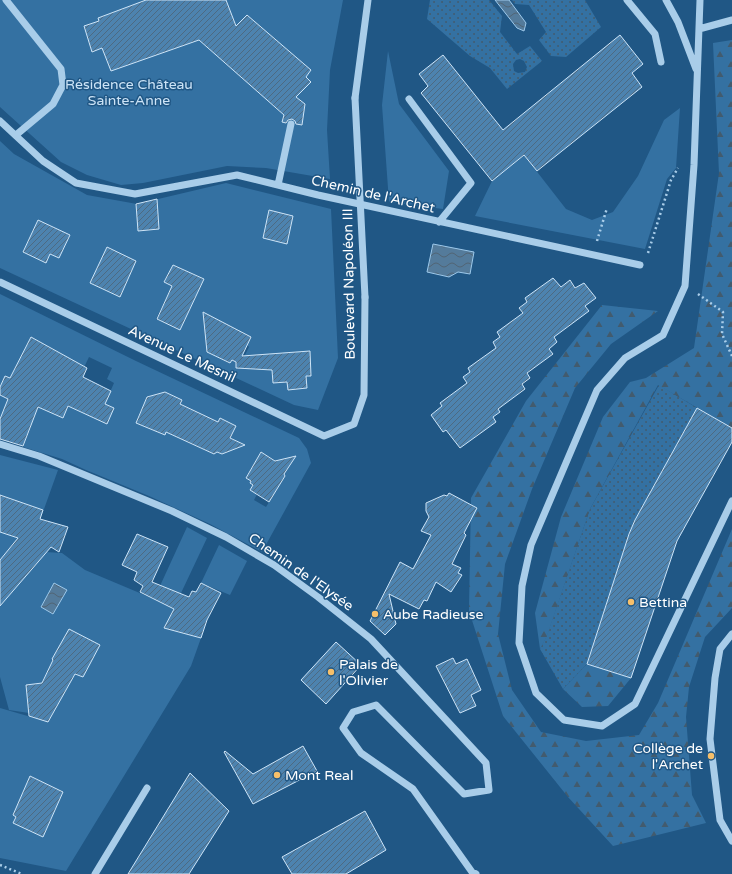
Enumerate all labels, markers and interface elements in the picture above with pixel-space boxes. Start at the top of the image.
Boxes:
park label: Résidence Château Sainte-Anne [65,76,193,109]
street label: Chemin de l'Archet [309,171,437,217]
street label: Boulevard Napoléon III [339,208,359,360]
street label: Avenue Le Mesnil [125,322,239,386]
street label: Chemin de l'Elysée [245,529,357,615]
place label: Bettina [639,594,687,611]
marker: Bettina [626,597,636,607]
place label: Aube Radieuse [383,606,483,623]
marker: Aube Radieuse [370,609,380,619]
place label: Palais de l'Olivier [339,656,398,689]
marker: Palais de l'Olivier [326,667,336,677]
place label: Collège de l'Archet [633,740,704,773]
marker: Collège de l'Archet [706,751,716,761]
place label: Mont Real [285,767,353,784]
marker: Mont Real [272,770,282,780]

